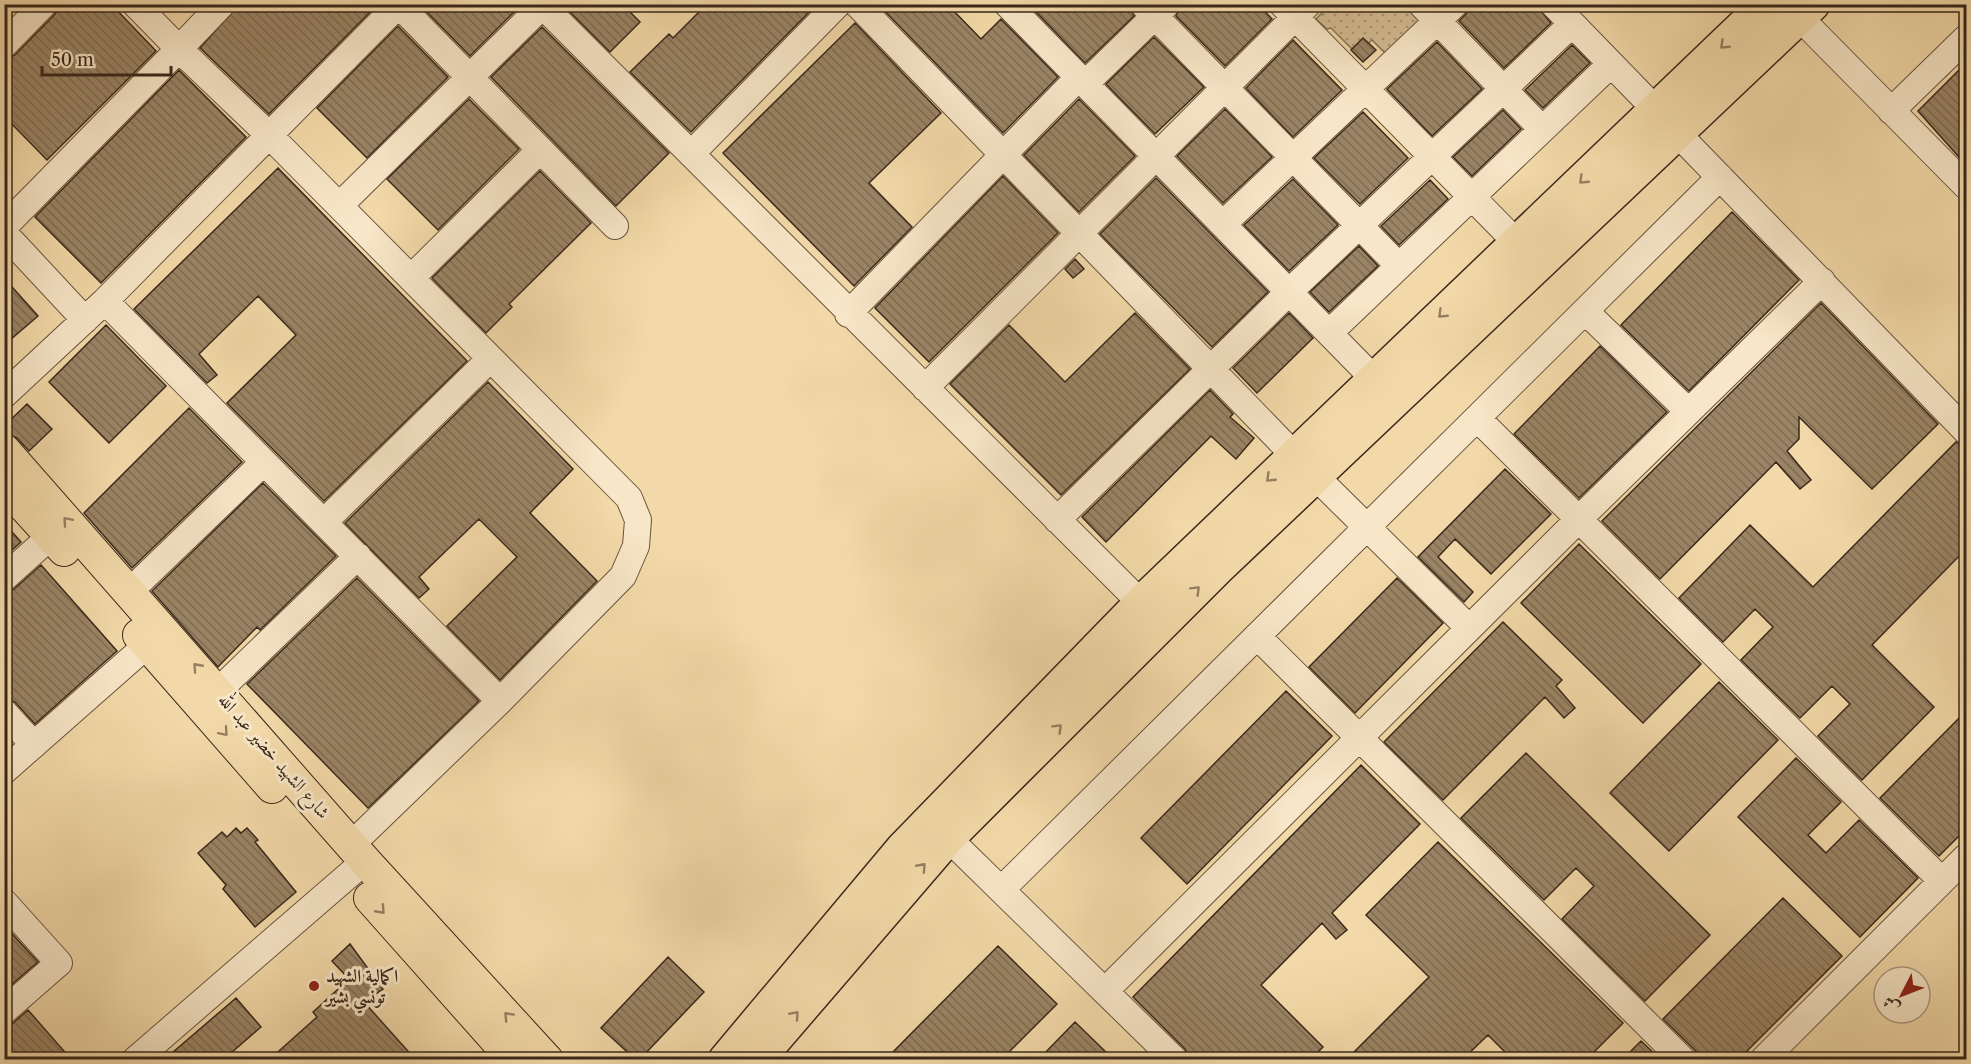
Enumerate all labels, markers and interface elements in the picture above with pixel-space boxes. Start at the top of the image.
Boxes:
one-way arrow [1720,38,1731,49]
scale bar [42,39,171,77]
text: 50 m [51,49,94,71]
one-way arrow [1580,172,1591,183]
one-way arrow [1438,307,1449,318]
one-way arrow [1267,470,1278,481]
one-way arrow [63,517,74,528]
one-way arrow [1189,586,1200,597]
one-way arrow [193,663,204,674]
street label: شارع الشهيد خضير عبد الله [211,687,337,826]
one-way arrow [1051,724,1062,735]
one-way arrow [217,725,228,736]
one-way arrow [915,863,926,874]
one-way arrow [374,903,385,914]
place label: اكمالية الشهيد تونسي بشير [324,965,398,1014]
north arrow [1872,965,1932,1025]
marker: اكمالية الشهيد تونسي بشير [307,979,321,993]
text: ش [1878,992,1904,1018]
one-way arrow [788,1011,799,1022]
one-way arrow [504,1013,515,1023]

